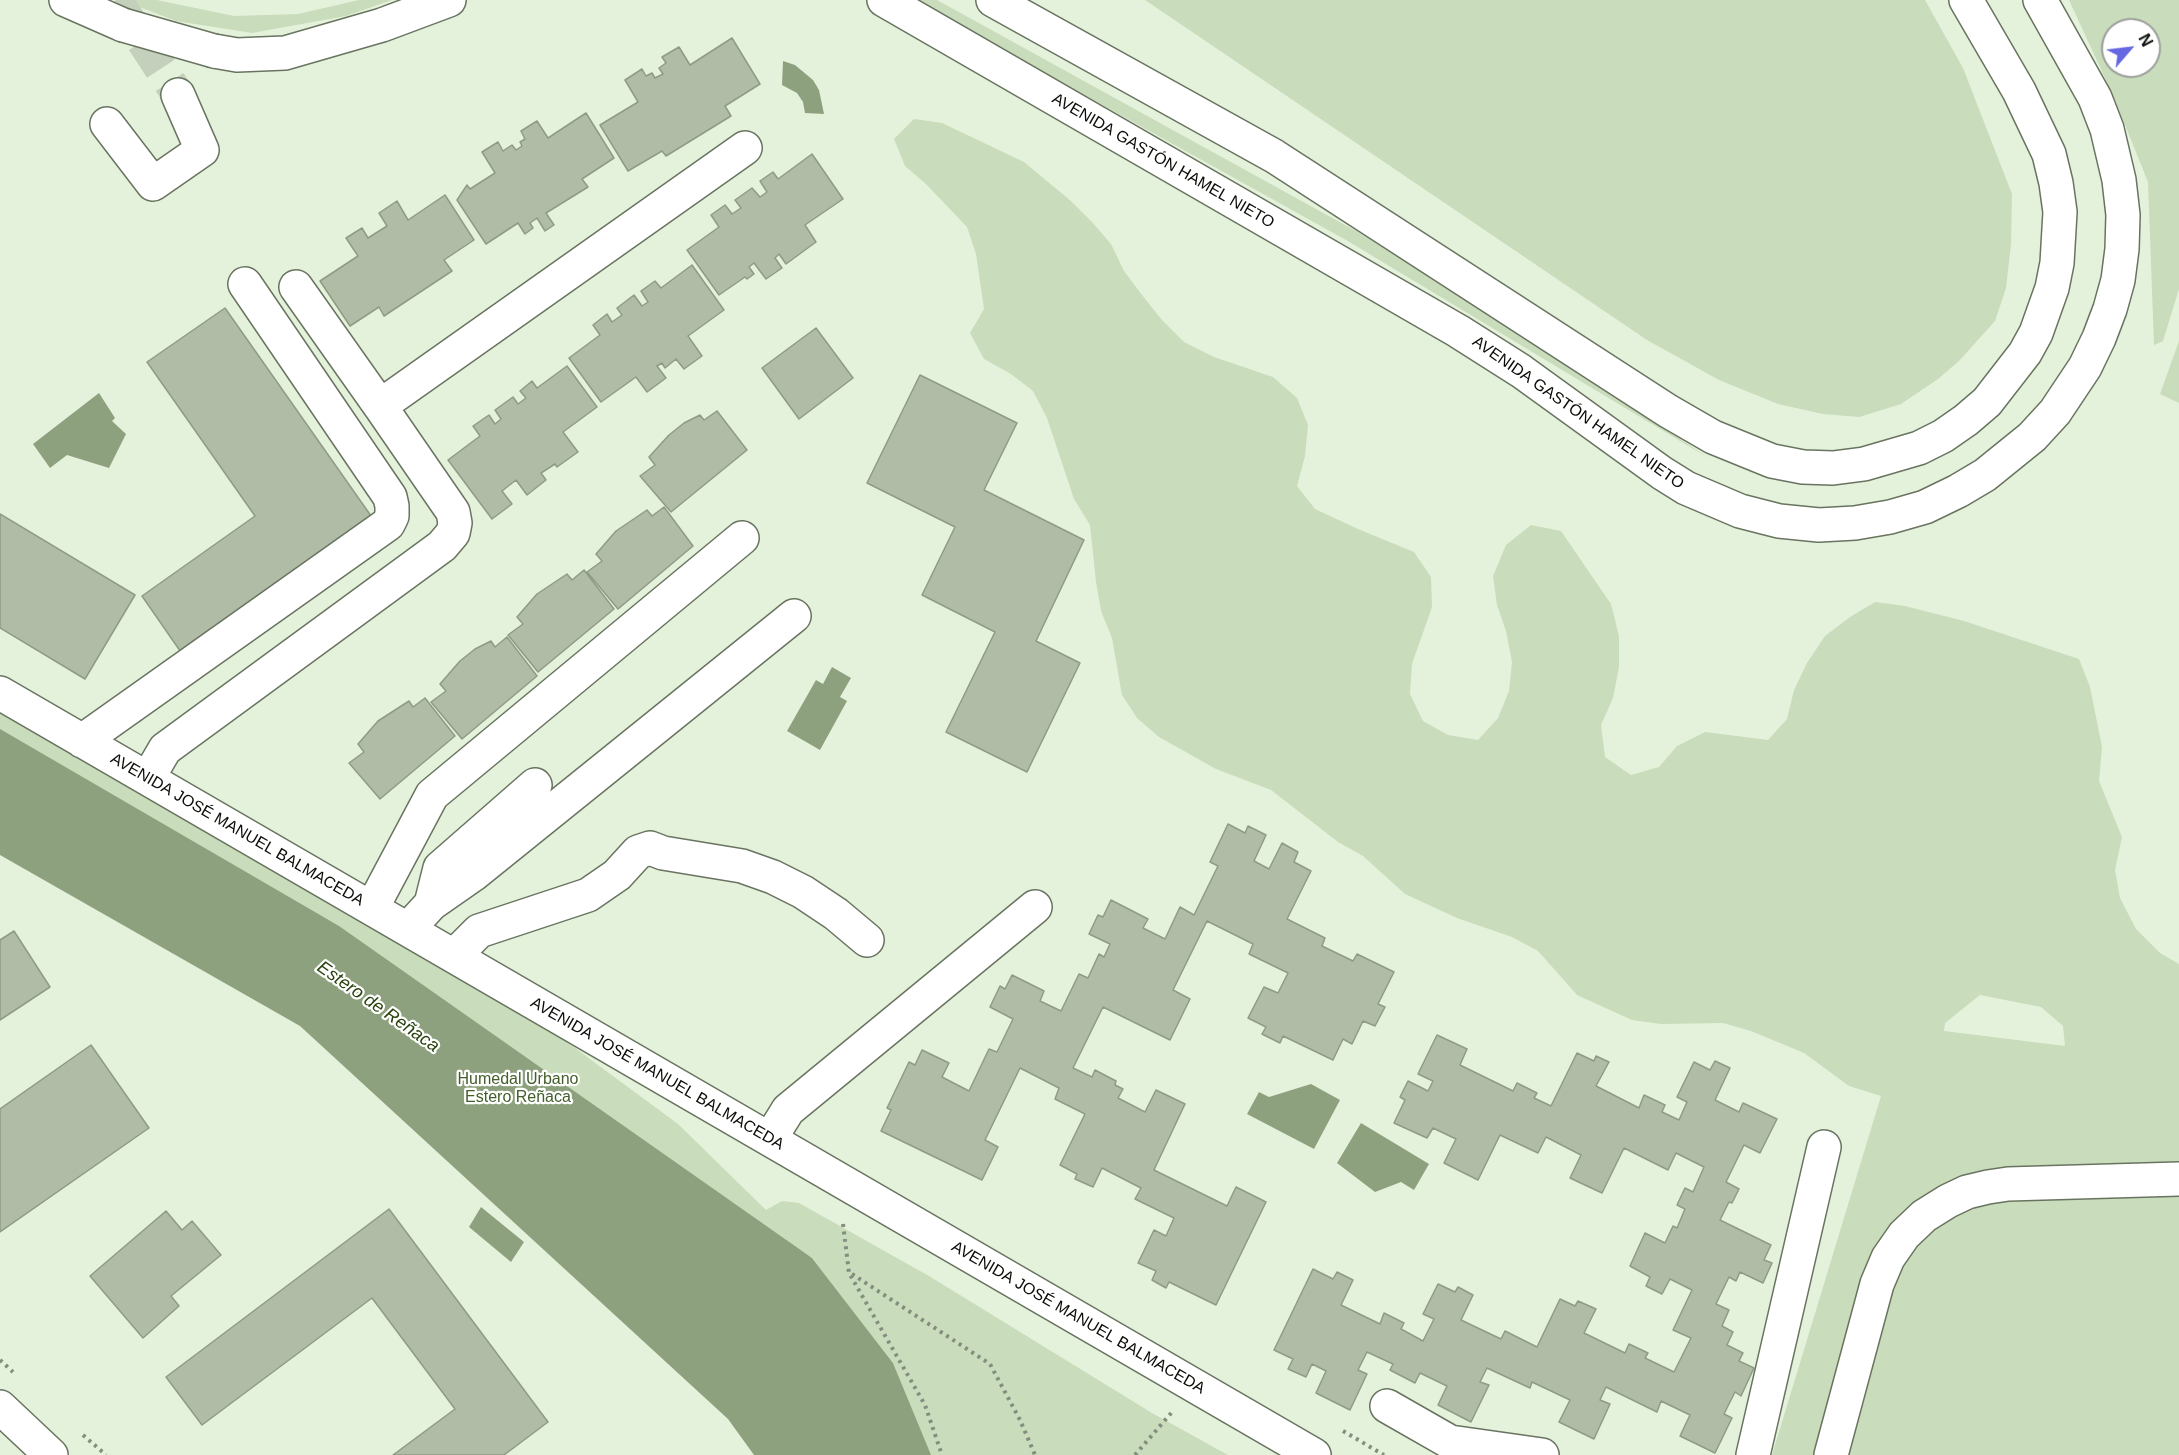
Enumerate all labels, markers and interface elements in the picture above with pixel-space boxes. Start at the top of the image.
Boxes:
north arrow [2101,18,2161,78]
text: N [2135,31,2156,49]
street label: AVENIDA GASTÓN HAMEL NIETO [1048,89,1278,233]
street label: AVENIDA GASTÓN HAMEL NIETO [1469,332,1687,494]
street label: AVENIDA JOSÉ MANUEL BALMACEDA [107,749,367,911]
water label: Estero de Reñaca [313,957,443,1057]
street label: AVENIDA JOSÉ MANUEL BALMACEDA [527,993,787,1155]
park label: Humedal Urbano Estero Reñaca [458,1070,578,1108]
street label: AVENIDA JOSÉ MANUEL BALMACEDA [948,1237,1208,1399]

